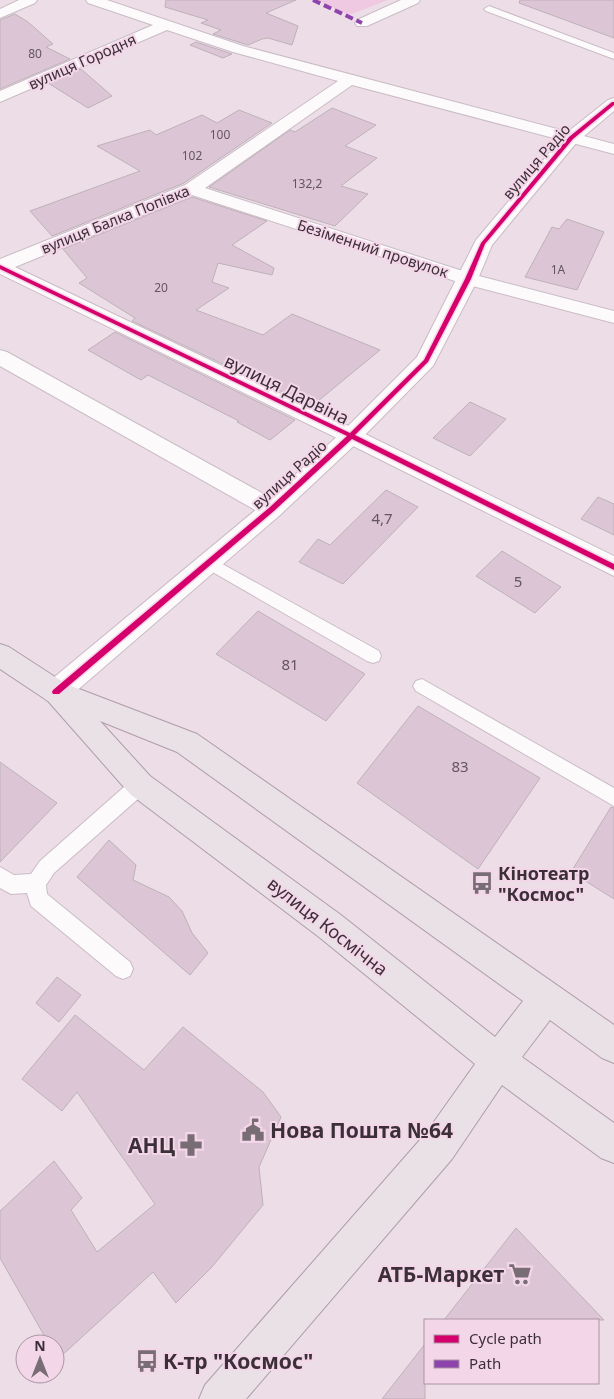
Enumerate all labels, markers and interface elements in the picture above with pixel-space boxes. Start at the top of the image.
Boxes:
street label: вулиця Городня [25,28,139,94]
house number: 80 [28,45,42,62]
street label: вулиця Радіо [498,119,574,203]
house number: 100 [210,126,230,143]
house number: 102 [182,147,202,164]
house number: 132,2 [292,175,322,192]
street label: вулиця Балка Попівка [38,180,192,258]
street label: Безіменний провулок [295,214,451,282]
house number: 1А [551,261,566,278]
house number: 20 [154,279,168,296]
street label: вулиця Дарвіна [221,348,353,430]
street label: вулиця Радіо [247,435,331,513]
house number: 4,7 [371,508,393,528]
house number: 5 [514,571,522,591]
house number: 81 [281,654,299,674]
house number: 83 [451,756,469,776]
place label: Кінотеатр "Космос" [498,861,589,906]
bus stop icon: Кінотеатр "Космос" [469,870,495,896]
street label: вулиця Космічна [263,871,393,981]
place label: Нова Пошта №64 [270,1116,453,1144]
public building icon: Нова Пошта №64 [240,1117,266,1143]
place label: АНЦ [128,1131,176,1159]
pharmacy icon: АНЦ [178,1132,204,1158]
place label: АТБ-Маркет [378,1260,504,1288]
supermarket icon: АТБ-Маркет [507,1261,533,1287]
legend [424,1319,599,1384]
text: Cycle path [469,1328,542,1348]
north arrow [15,1334,65,1384]
text: N [34,1336,46,1355]
place label: К-тр "Космос" [163,1347,313,1375]
bus stop icon: К-тр "Космос" [134,1348,160,1374]
text: Path [469,1353,501,1373]

